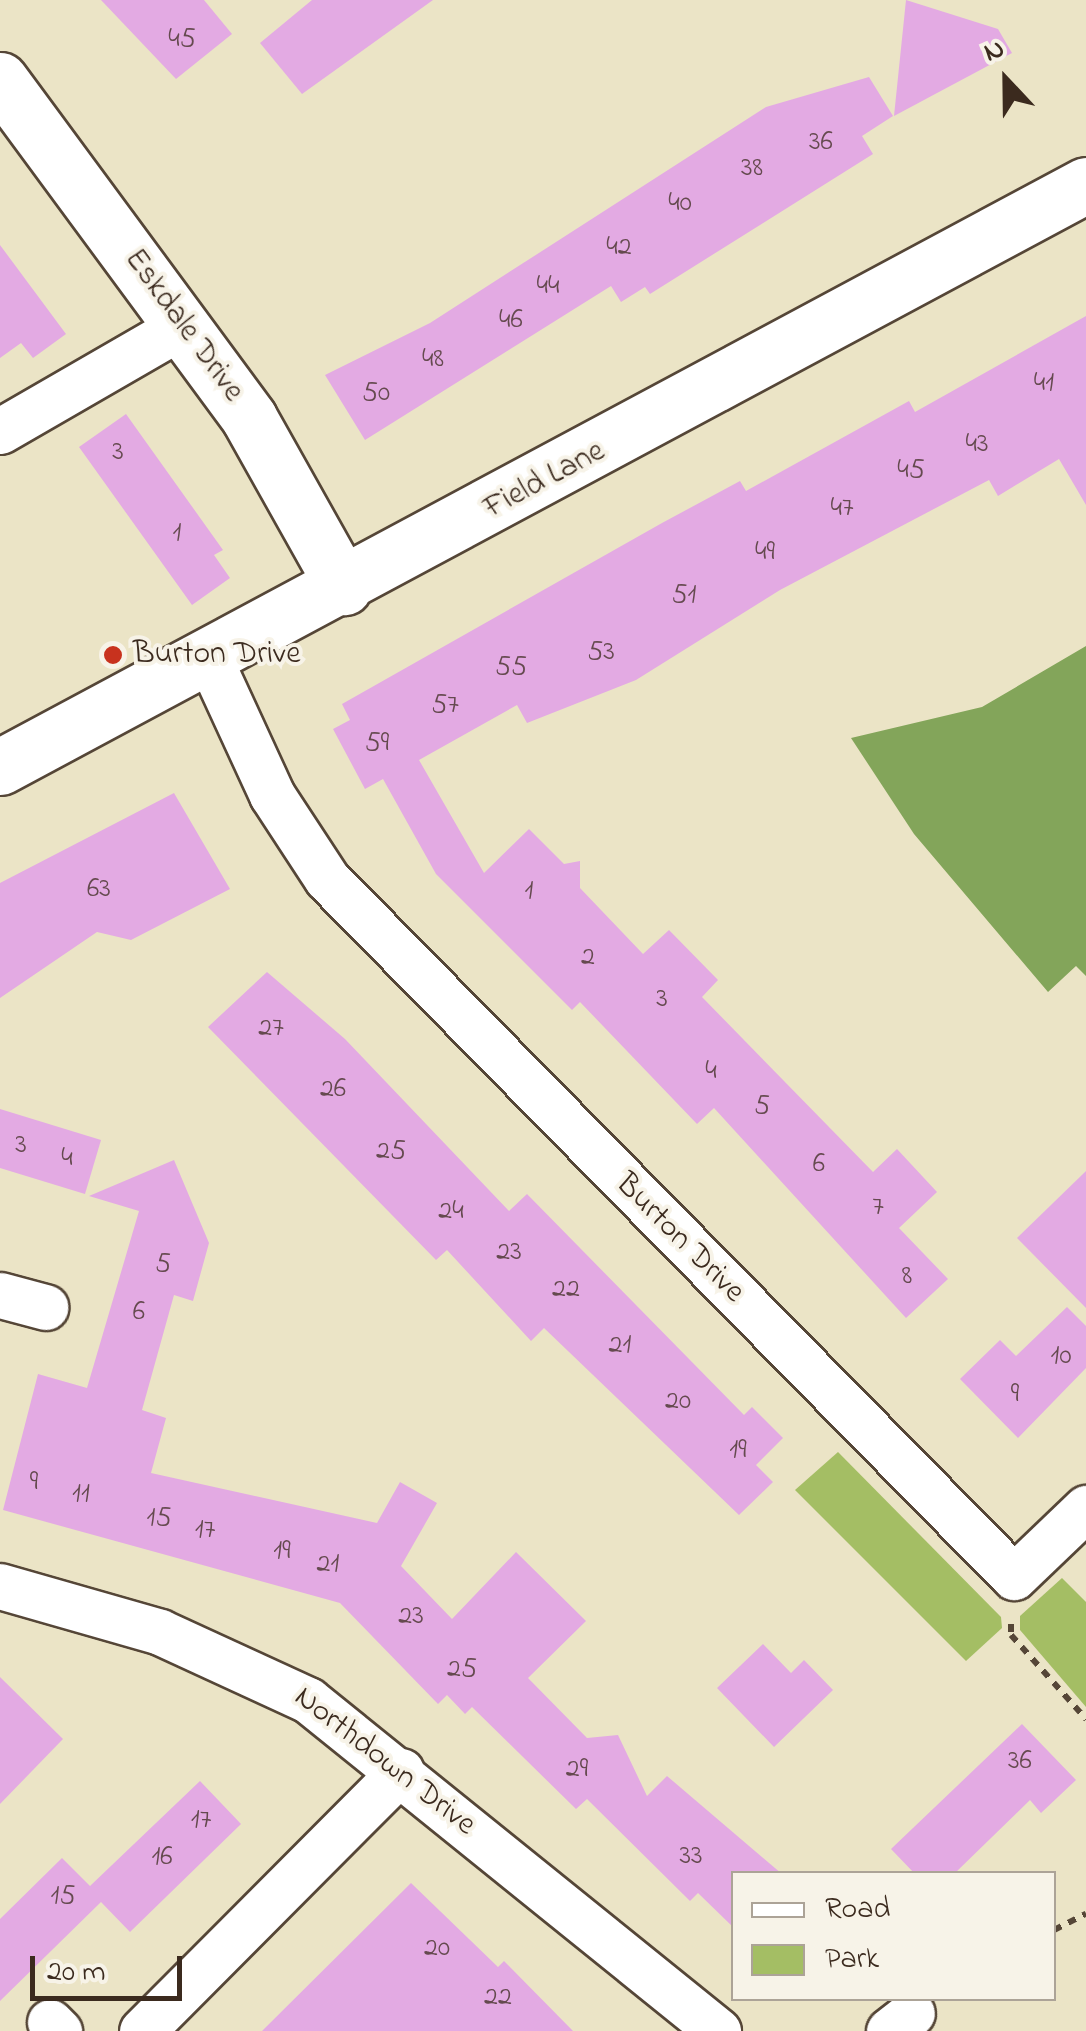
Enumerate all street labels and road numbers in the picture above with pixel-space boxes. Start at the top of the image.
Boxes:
street label: Eskdale Drive [115,242,251,410]
street label: Field Lane [478,433,612,529]
street label: Burton Drive [606,1166,752,1312]
street label: Northdown Drive [285,1679,483,1845]

